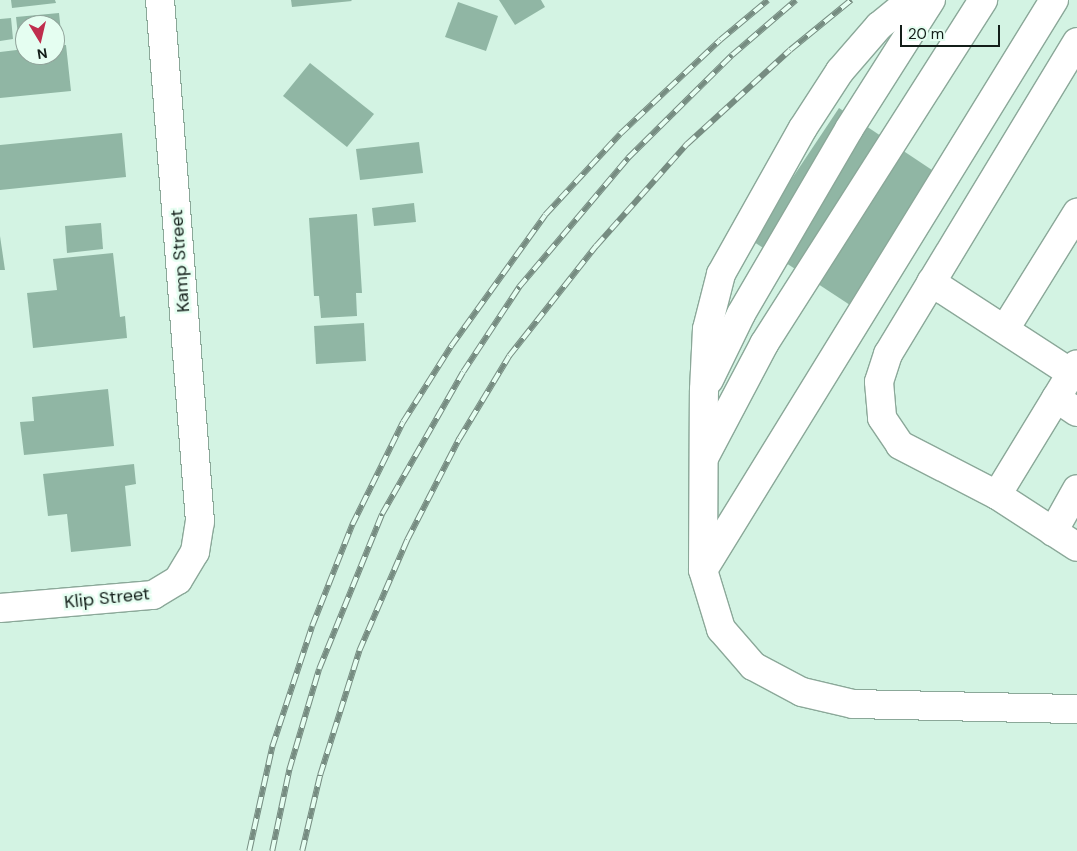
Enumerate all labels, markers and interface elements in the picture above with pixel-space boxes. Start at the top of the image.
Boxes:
north arrow [15,15,65,65]
scale bar [902,15,1002,47]
text: 20 m [908,24,944,44]
text: N [36,44,49,64]
street label: Kamp Street [166,209,194,313]
street label: Klip Street [63,583,151,613]

